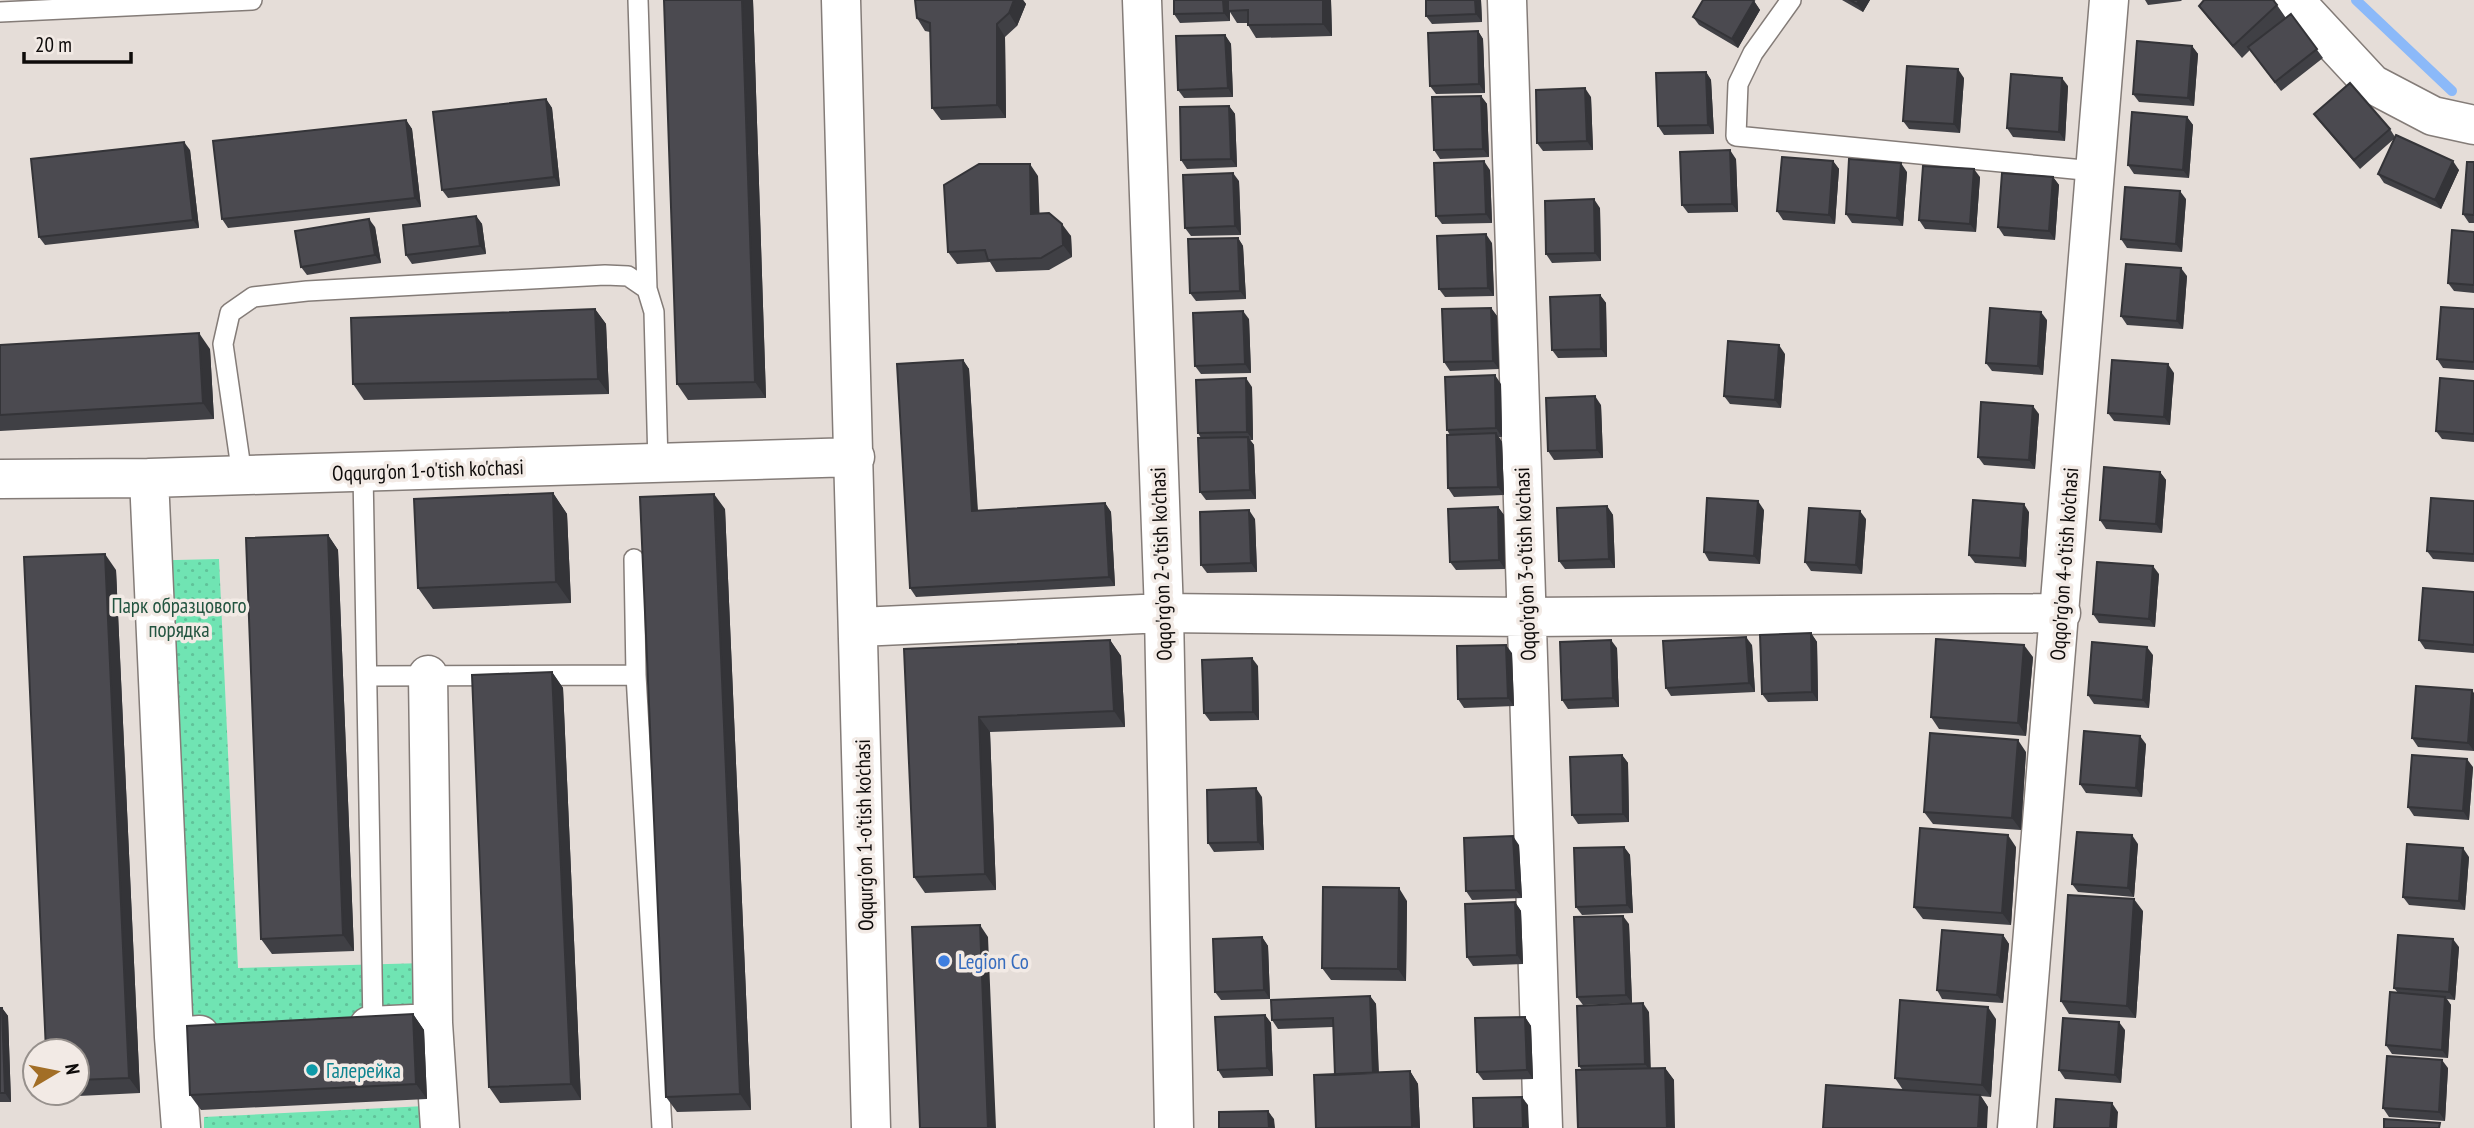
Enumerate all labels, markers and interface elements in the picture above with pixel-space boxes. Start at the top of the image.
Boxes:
scale bar [24,21,131,65]
text: 20 m [35,31,72,58]
street label: Oqqurg'on 1-o'tish ko'chasi [332,453,524,487]
street label: Oqqo'rg'on 4-o'tish ko'chasi [2044,466,2084,662]
street label: Oqqo'rg'on 2-o'tish ko'chasi [1144,467,1178,661]
street label: Oqqo'rg'on 3-o'tish ko'chasi [1508,467,1542,661]
park label: Парк образцового порядка [111,592,247,643]
street label: Oqqurg'on 1-o'tish ko'chasi [849,739,879,931]
place label: Legion Co [958,948,1029,975]
marker: Legion Co [936,953,952,969]
north arrow [21,1037,91,1107]
place label: Галерейка [326,1057,401,1084]
text: N [60,1062,85,1076]
marker: Галерейка [304,1062,320,1078]

